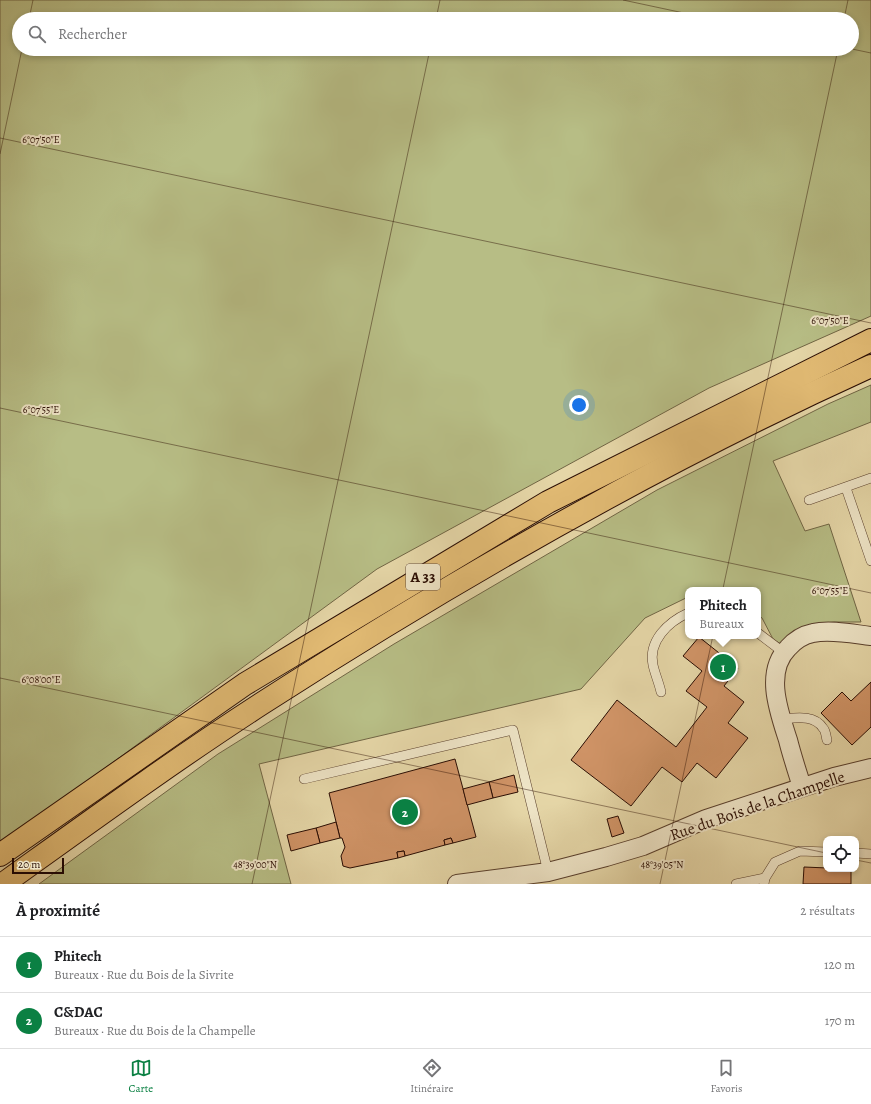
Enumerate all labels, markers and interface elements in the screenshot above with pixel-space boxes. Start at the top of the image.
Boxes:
search box [12,12,859,56]
icon: search [26,23,48,45]
text: Rechercher [58,24,127,44]
text: 6°07'50"E [22,133,60,146]
text: 6°07'50"E [811,314,849,327]
your location [569,395,589,415]
text: 6°07'55"E [23,403,59,416]
road number: A 33 [406,564,440,590]
text: 6°07'55"E [812,584,848,597]
popup [685,587,761,639]
text: Phitech [699,595,747,615]
text: Bureaux [699,615,744,632]
pin: 1 [710,652,736,682]
text: 6°08'00"E [21,673,61,686]
street label: Rue du Bois de la Champelle [667,766,848,846]
pin: 2 [392,797,418,827]
map controls [823,836,859,872]
button: locate [823,836,859,872]
scale bar [12,856,64,875]
text: 20 m [18,857,40,872]
text: 48°39'00"N [233,858,277,871]
text: 48°39'05"N [641,858,683,871]
text: À proximité [16,899,100,922]
text: 2 résultats [800,902,855,919]
text: Phitech [54,946,102,966]
text: 1 [27,956,31,973]
text: 120 m [824,956,855,973]
text: Bureaux · Rue du Bois de la Sivrite [54,966,234,983]
text: C&DAC [54,1002,103,1022]
text: 2 [26,1012,32,1029]
text: 170 m [825,1012,855,1029]
text: Bureaux · Rue du Bois de la Champelle [54,1022,256,1039]
tab: Carte [129,1057,153,1096]
tab: Itinéraire [410,1057,453,1096]
tab: Favoris [710,1057,742,1096]

